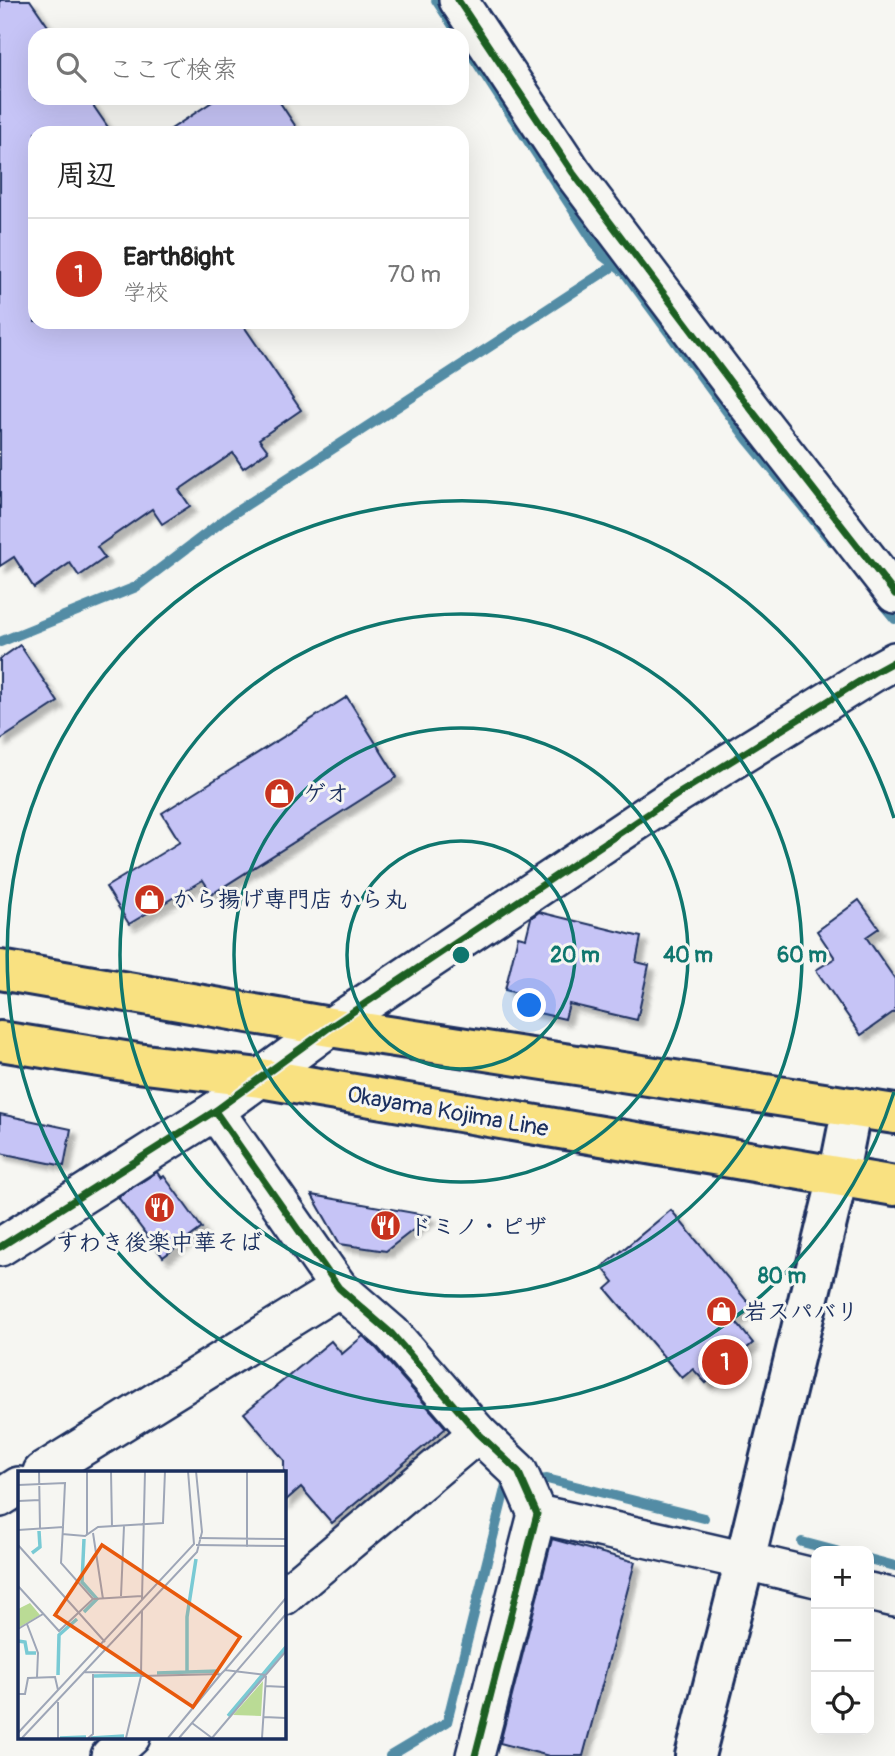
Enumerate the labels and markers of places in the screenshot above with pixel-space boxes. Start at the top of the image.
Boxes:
shop icon: ゲオ [263,776,297,810]
place label: ゲオ [303,779,349,808]
shop icon: から揚げ専門店 から丸 [132,882,166,916]
place label: から揚げ専門店 から丸 [172,885,407,914]
centre of rings [449,943,473,967]
restaurant icon: すわき後楽中華そば [142,1191,176,1225]
restaurant icon: ドミノ・ピザ [369,1209,403,1243]
place label: ドミノ・ピザ [409,1212,547,1241]
place label: すわき後楽中華そば [56,1228,263,1257]
shop icon: 岩スパバリ [704,1294,738,1328]
place label: 岩スパバリ [744,1297,859,1326]
pin: 1 [702,1336,748,1388]

